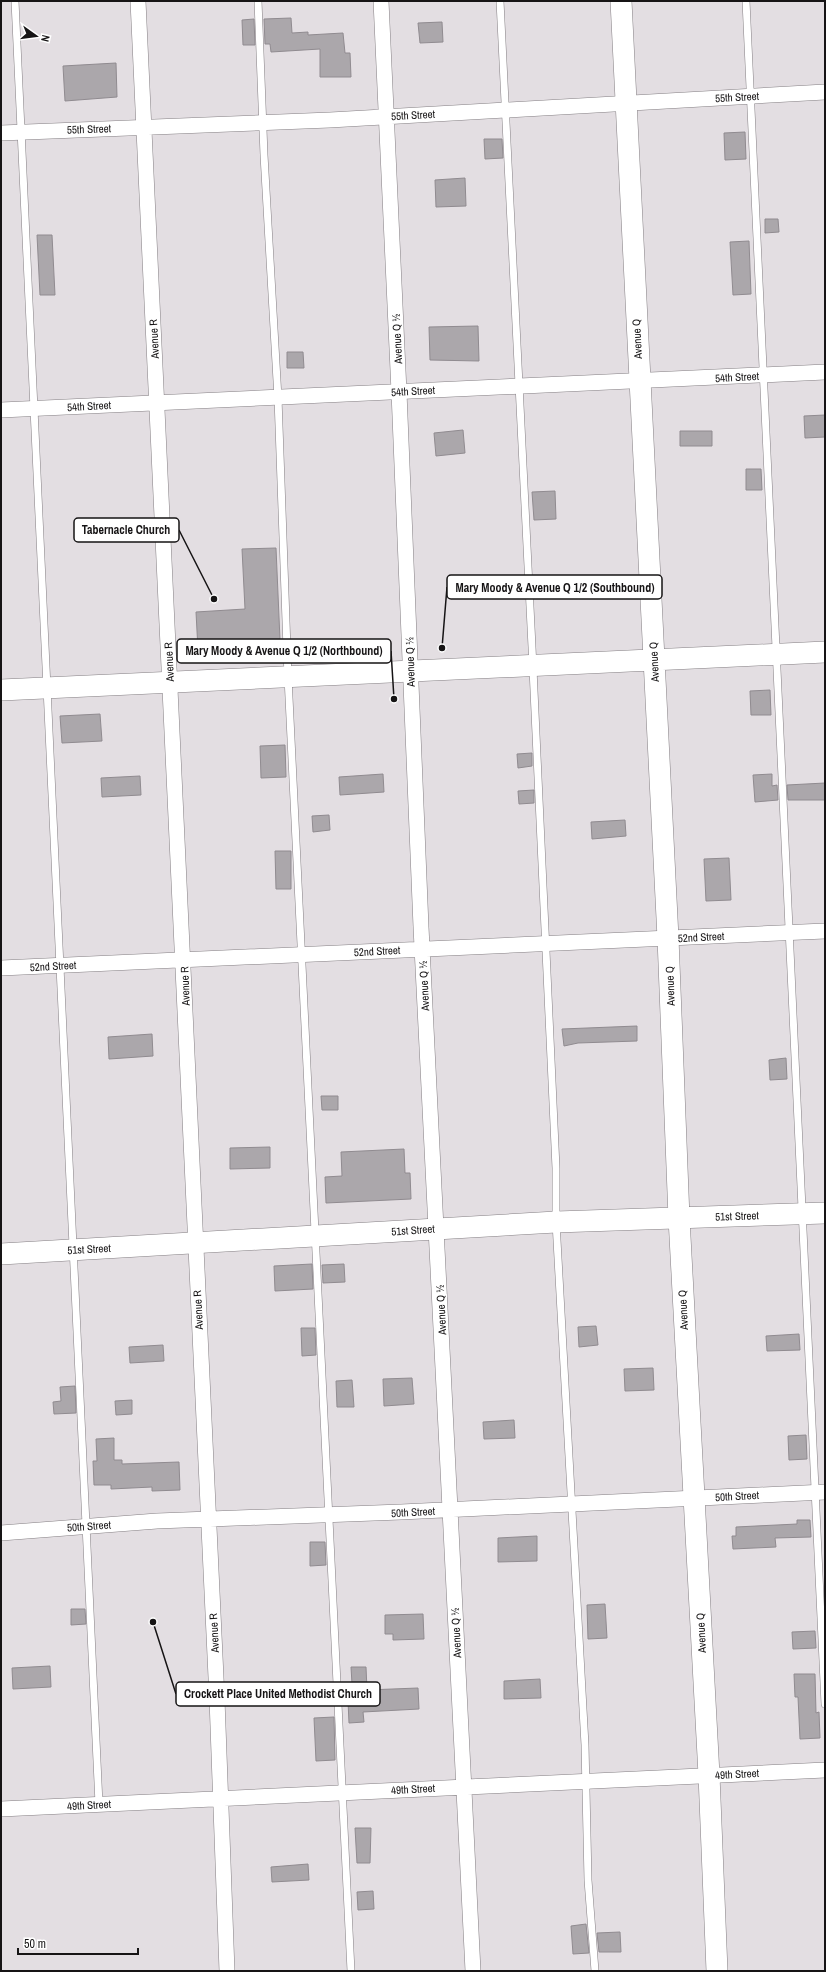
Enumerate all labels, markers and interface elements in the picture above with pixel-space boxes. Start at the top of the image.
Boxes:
north arrow [16,16,56,56]
text: N [38,34,53,43]
street label: 55th Street [715,89,760,105]
street label: 55th Street [391,107,436,123]
street label: 55th Street [67,121,112,137]
street label: Avenue Q ½ [389,313,405,365]
street label: Avenue R [146,318,162,360]
street label: Avenue Q [629,319,645,360]
street label: 54th Street [715,369,760,385]
street label: 54th Street [391,383,436,399]
street label: 54th Street [67,398,112,414]
callout: Tabernacle Church [74,518,179,542]
text: Tabernacle Church [82,522,170,538]
callout: Mary Moody & Avenue Q 1/2 (Southbound) [447,575,662,599]
text: Mary Moody & Avenue Q 1/2 (Southbound) [456,580,654,596]
street label: Avenue Q ½ [402,636,418,688]
callout: Mary Moody & Avenue Q 1/2 (Northbound) [177,639,391,663]
street label: Avenue R [161,641,177,683]
street label: Avenue Q [646,642,662,683]
text: Mary Moody & Avenue Q 1/2 (Northbound) [185,643,383,659]
street label: 52nd Street [677,929,725,945]
street label: 52nd Street [353,943,401,959]
street label: 52nd Street [29,958,77,974]
street label: Avenue Q ½ [416,960,432,1012]
street label: Avenue R [177,966,193,1007]
street label: Avenue Q [662,966,678,1007]
street label: 51st Street [715,1208,760,1224]
street label: 51st Street [391,1221,436,1239]
street label: 51st Street [67,1241,112,1257]
street label: Avenue Q ½ [433,1284,449,1336]
street label: Avenue R [190,1289,206,1331]
street label: Avenue Q [675,1290,691,1331]
street label: 50th Street [715,1488,760,1504]
street label: 50th Street [391,1504,436,1520]
street label: 50th Street [66,1517,112,1535]
street label: Avenue Q ½ [448,1607,464,1659]
street label: Avenue R [206,1612,222,1654]
street label: Avenue Q [693,1613,709,1654]
callout: Crockett Place United Methodist Church [176,1682,380,1706]
text: Crockett Place United Methodist Church [184,1686,372,1702]
street label: 49th Street [715,1766,760,1782]
street label: 49th Street [391,1781,436,1797]
street label: 49th Street [67,1797,112,1813]
scale bar [18,1930,138,1956]
text: 50 m [24,1936,46,1952]

